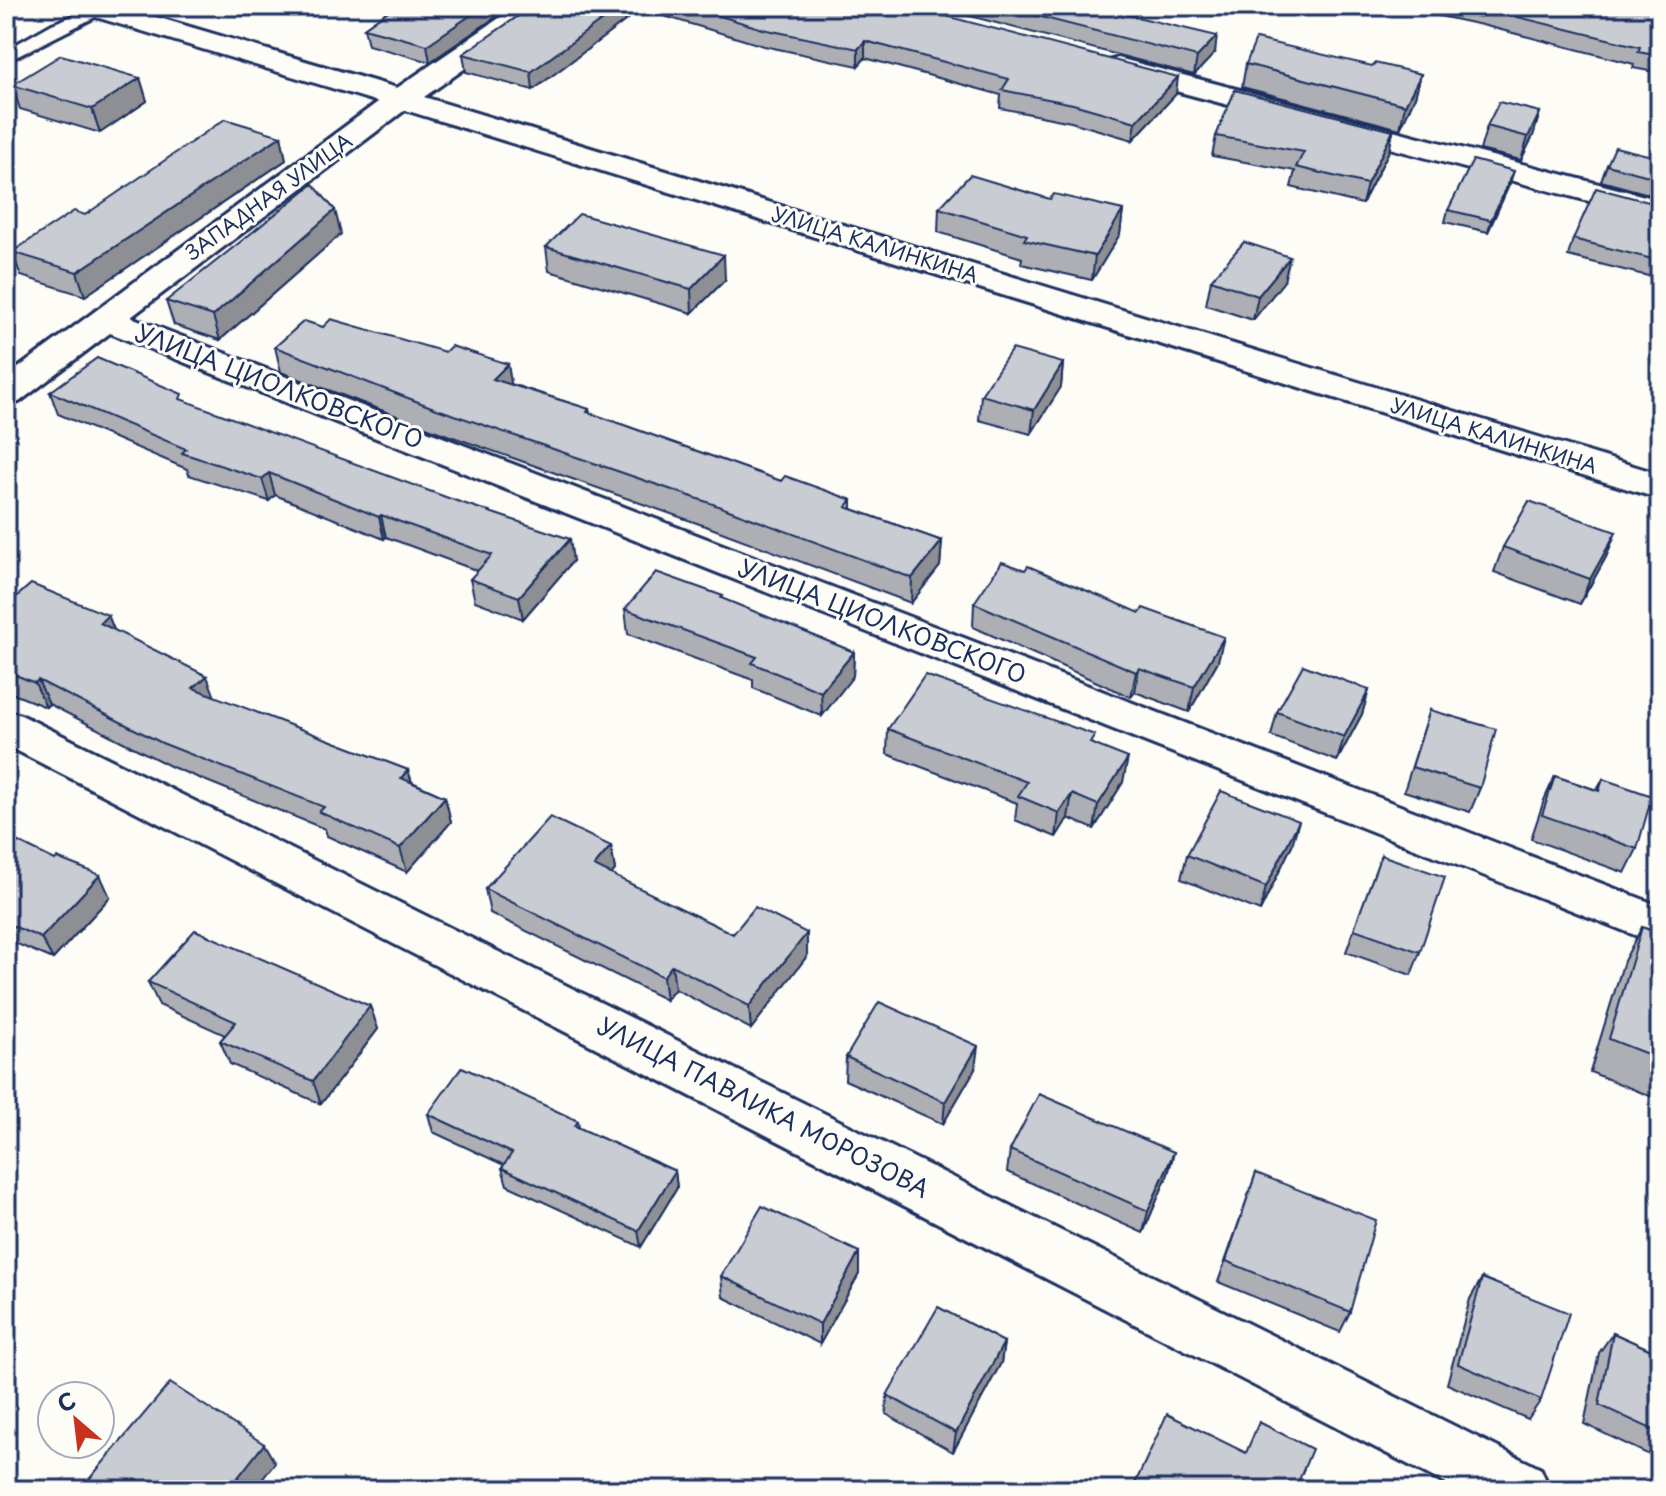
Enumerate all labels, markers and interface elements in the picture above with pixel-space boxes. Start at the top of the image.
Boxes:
street label: ЗАПАДНАЯ УЛИЦА [179,125,358,267]
street label: УЛИЦА КАЛИНКИНА [768,198,982,290]
street label: УЛИЦА ЦИОЛКОВСКОГО [131,314,429,457]
street label: УЛИЦА КАЛИНКИНА [1387,389,1601,481]
street label: УЛИЦА ЦИОЛКОВСКОГО [734,549,1032,692]
street label: УЛИЦА ПАВЛИКА МОРОЗОВА [592,1007,936,1206]
north arrow [36,1380,116,1460]
text: С [51,1383,81,1419]

